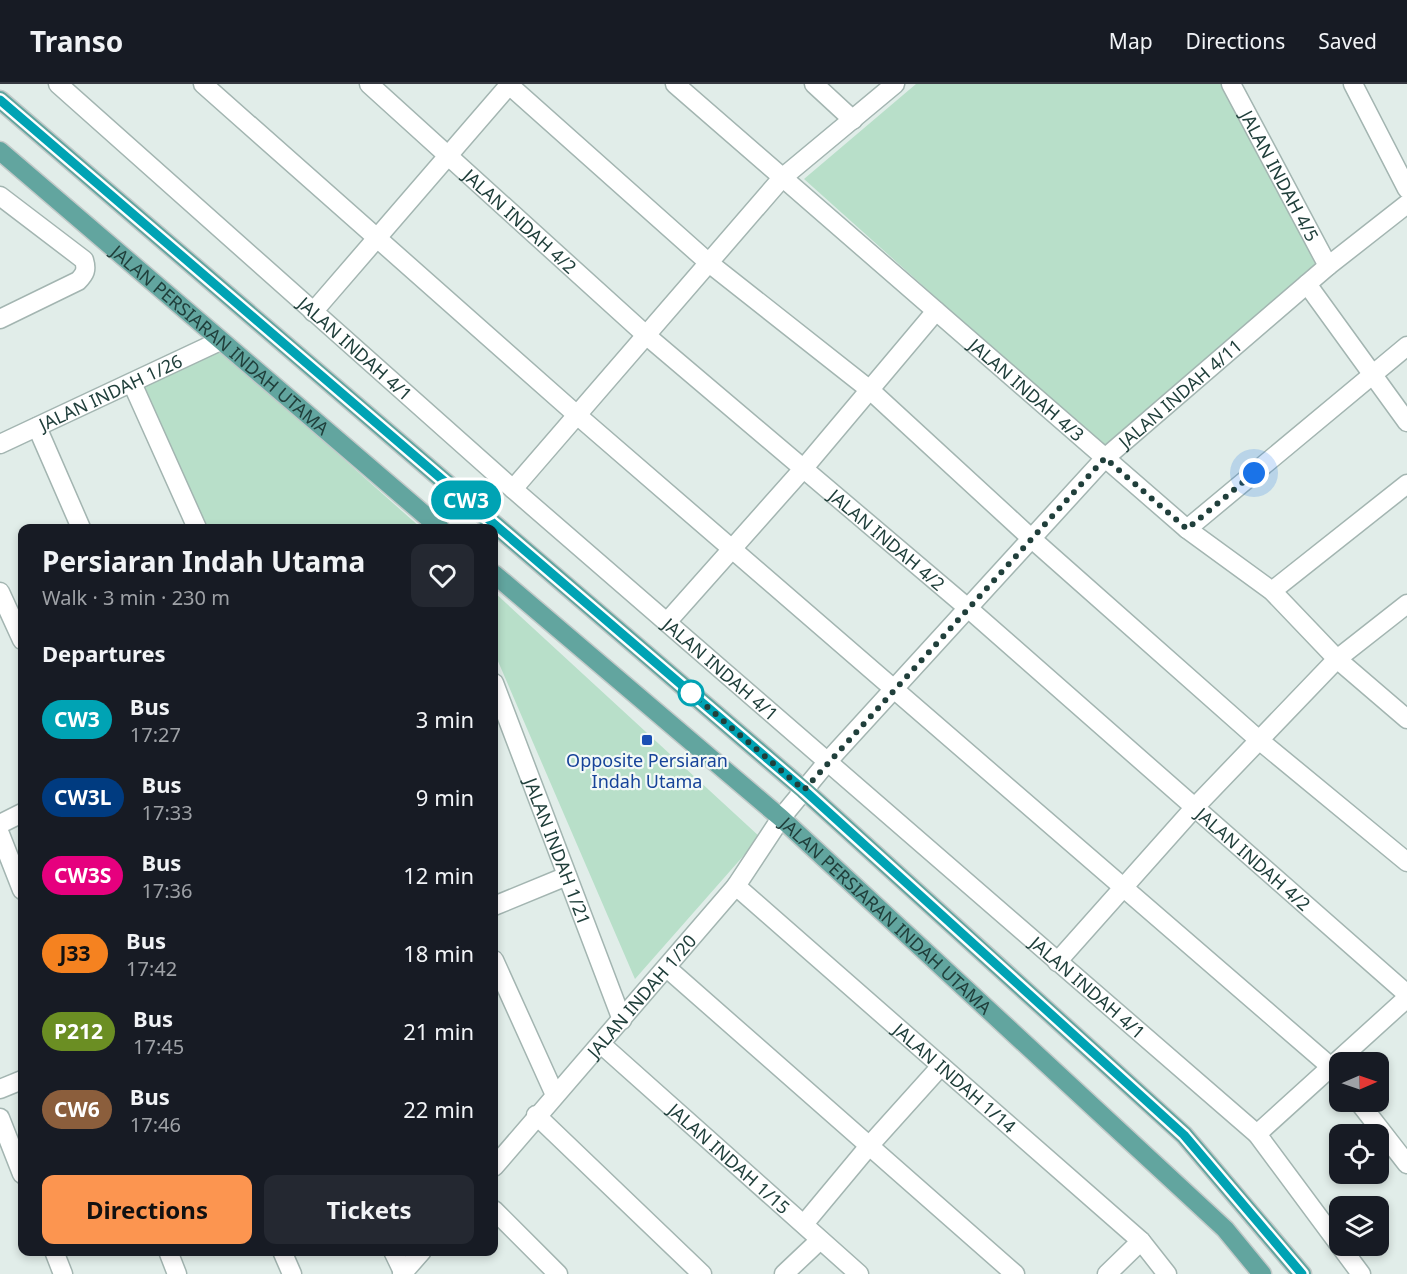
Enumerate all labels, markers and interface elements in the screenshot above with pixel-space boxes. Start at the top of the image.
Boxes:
text: Transo [30,22,123,60]
text: Map [1109,27,1153,55]
text: Directions [1186,27,1285,55]
text: Saved [1318,27,1377,55]
street label: JALAN INDAH 4/5 [1234,104,1325,245]
street label: JALAN INDAH 4/2 [457,162,582,279]
street label: JALAN PERSIARAN INDAH UTAMA [105,238,335,440]
street label: JALAN INDAH 4/1 [292,290,417,406]
street label: JALAN INDAH 4/3 [963,332,1089,446]
street label: JALAN INDAH 4/11 [1112,333,1247,454]
street label: JALAN INDAH 1/26 [33,348,186,437]
your location [1239,458,1269,488]
line badge: CW3 [432,480,500,520]
street label: JALAN INDAH 4/2 [822,482,950,596]
text: CW3 [443,486,489,514]
text: Persiaran Indah Utama [42,542,365,580]
button: heart [411,544,474,607]
text: Walk · 3 min · 230 m [42,584,230,611]
street label: JALAN INDAH 4/1 [656,611,783,726]
text: Departures [42,638,166,668]
unlabelled marker [678,680,704,706]
text: Bus [130,691,170,721]
text: 3 min [416,704,474,734]
text: CW3 [54,705,100,733]
text: 17:27 [130,721,181,748]
marker: Opposite Persiaran Indah Utama [640,733,654,747]
place label: Opposite Persiaran Indah Utama [566,748,728,793]
text: Bus [142,769,182,799]
street label: JALAN INDAH 1/21 [518,772,597,928]
text: 9 min [416,782,474,812]
text: CW3L [54,783,112,811]
text: 17:33 [142,799,193,826]
street label: JALAN INDAH 4/2 [1189,801,1316,916]
street label: JALAN PERSIARAN INDAH UTAMA [774,810,997,1020]
text: Bus [141,847,181,877]
text: 12 min [403,860,474,890]
text: CW3S [54,861,111,889]
text: 17:36 [141,877,193,904]
text: Bus [126,925,166,955]
street label: JALAN INDAH 1/20 [580,929,701,1064]
street label: JALAN INDAH 4/1 [1024,929,1151,1044]
text: 18 min [403,938,474,968]
text: J33 [60,939,90,967]
text: 17:42 [126,955,177,982]
text: Bus [133,1003,173,1033]
text: 21 min [403,1016,474,1046]
street label: JALAN INDAH 1/14 [887,1016,1021,1138]
text: P212 [54,1017,103,1045]
text: 17:45 [133,1033,184,1060]
north arrow [1329,1052,1389,1112]
map controls [1329,1052,1389,1256]
text: Bus [130,1081,170,1111]
text: 22 min [403,1094,474,1124]
text: CW6 [54,1095,100,1123]
street label: JALAN INDAH 1/15 [662,1096,795,1219]
text: 17:46 [130,1111,181,1138]
button: locate [1329,1124,1389,1184]
button: Directions [42,1175,252,1244]
button: Tickets [264,1175,474,1244]
button: layers [1329,1196,1389,1256]

